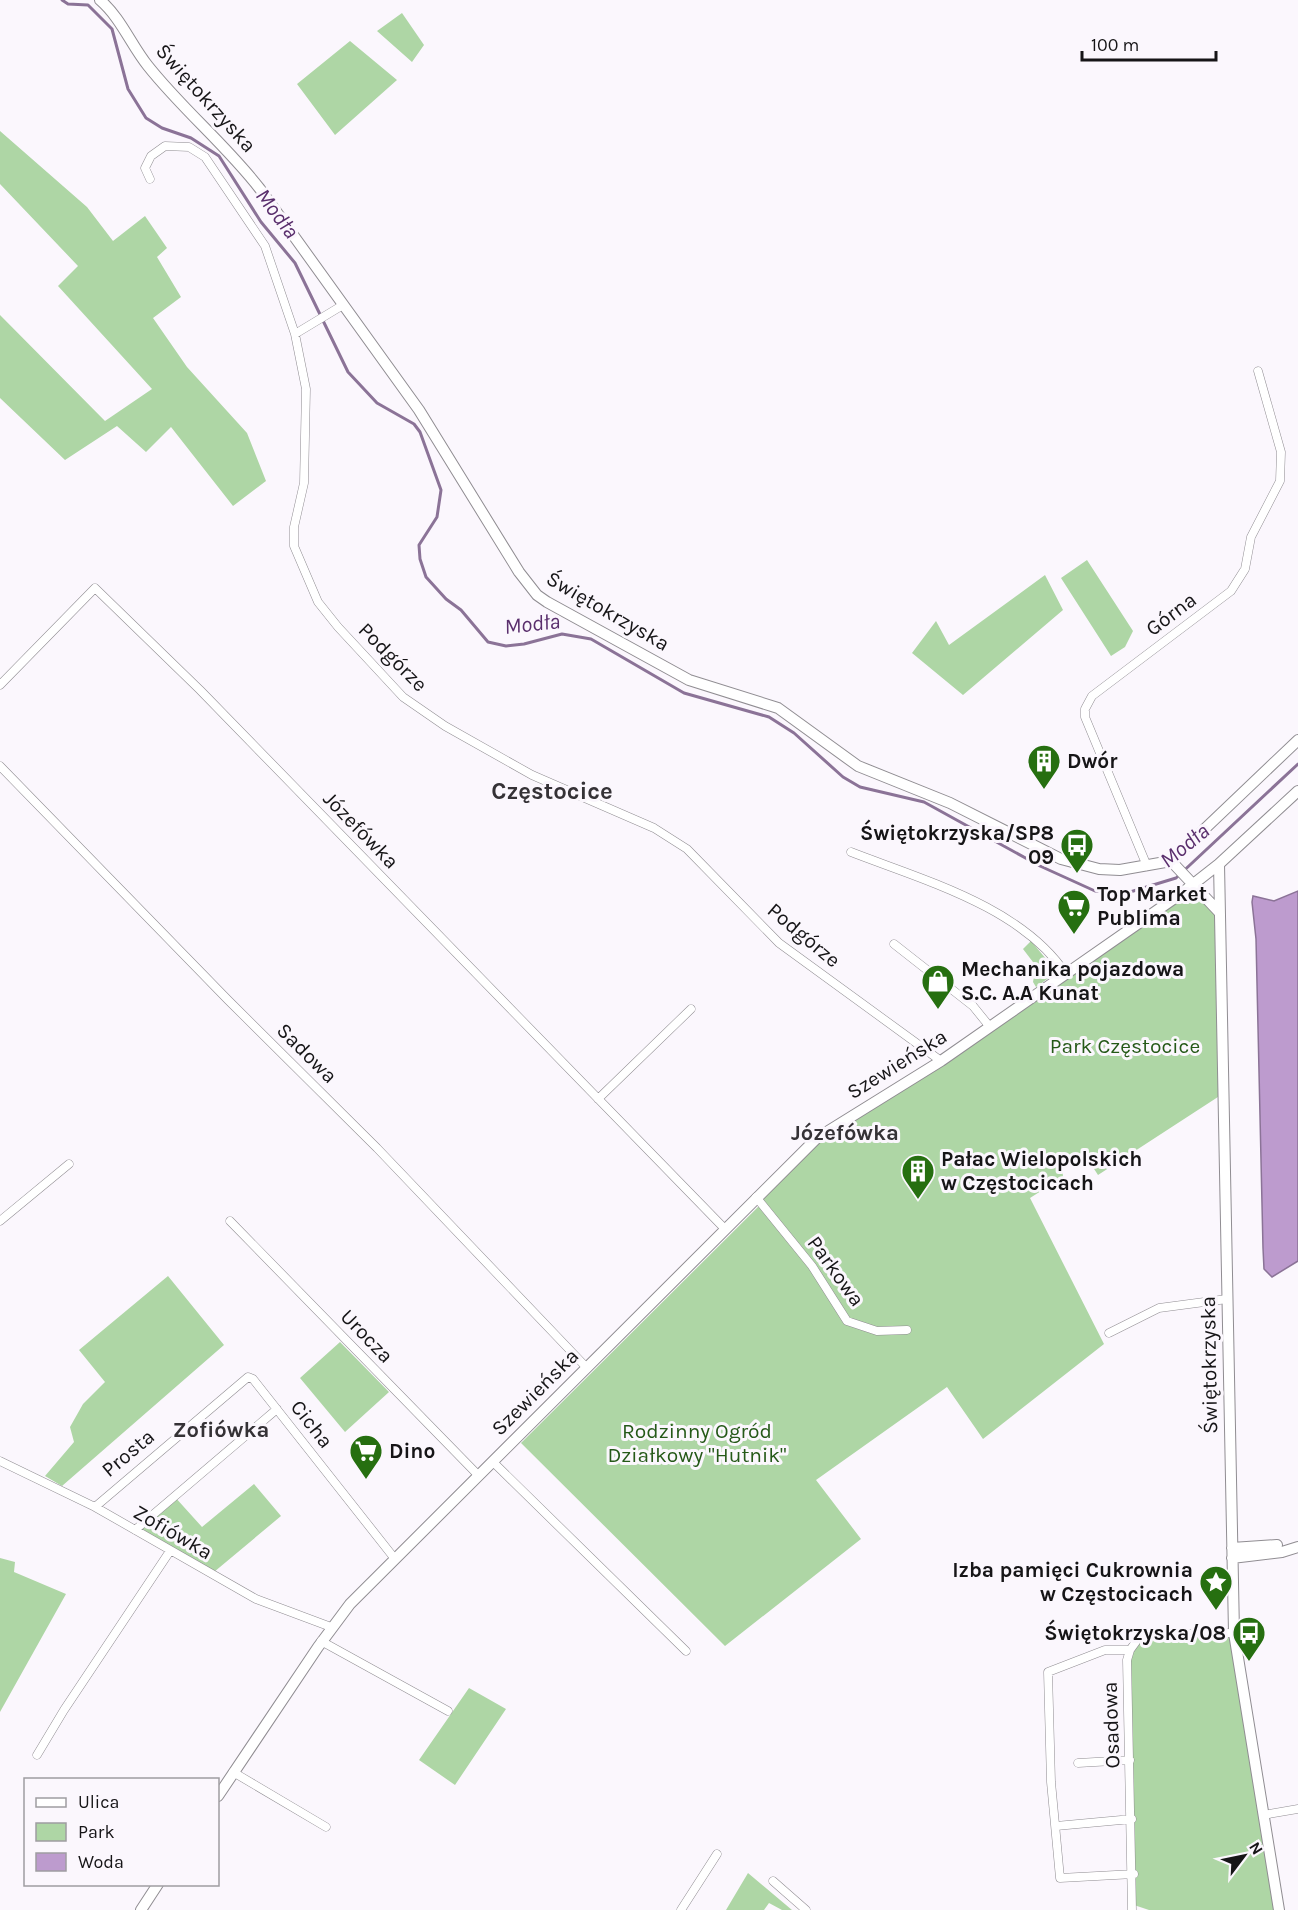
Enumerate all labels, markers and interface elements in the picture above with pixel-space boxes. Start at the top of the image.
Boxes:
scale bar [1082,24,1216,62]
text: 100 m [1091,34,1139,56]
street label: Świętokrzyska [151,39,261,157]
water label: Modła [250,183,304,244]
street label: Świętokrzyska [542,566,674,656]
street label: Górna [1141,587,1201,641]
water label: Modła [503,608,561,640]
street label: Podgórze [354,618,432,696]
building icon: Dwór [1026,743,1062,790]
place label: Dwór [1067,749,1118,773]
district label: Częstocice [491,777,613,805]
street label: Józefówka [318,786,404,874]
water label: Modła [1155,818,1215,874]
place label: Świętokrzyska/SP8 09 [860,819,1054,869]
bus stop icon: Świętokrzyska/SP8 09 [1059,827,1095,874]
place label: Top Market Publima [1097,882,1207,930]
supermarket icon: Top Market Publima [1056,888,1092,935]
street label: Podgórze [763,898,845,972]
place label: Mechanika pojazdowa S.C. A.A Kunat [961,957,1184,1005]
shop icon: Mechanika pojazdowa S.C. A.A Kunat [920,963,956,1010]
street label: Sadowa [272,1018,342,1088]
street label: Szewieńska [843,1024,951,1104]
park label: Park Częstocice [1050,1034,1200,1058]
district label: Józefówka [791,1120,899,1146]
place label: Pałac Wielopolskich w Częstocicach [941,1147,1142,1195]
building icon: Pałac Wielopolskich w Częstocicach [900,1153,936,1200]
street label: Parkowa [803,1231,869,1311]
street label: Świętokrzyska [1196,1296,1222,1434]
street label: Urocza [336,1304,398,1368]
street label: Szewieńska [487,1344,583,1440]
street label: Cicha [286,1395,338,1453]
district label: Zofiówka [173,1417,269,1443]
park label: Rodzinny Ogród Działkowy "Hutnik" [607,1419,787,1467]
street label: Prosta [97,1424,159,1482]
supermarket icon: Dino [348,1433,384,1480]
place label: Dino [389,1439,435,1463]
street label: Zofiówka [129,1500,217,1564]
place label: Izba pamięci Cukrownia w Częstocicach [952,1558,1193,1606]
place icon: Izba pamięci Cukrownia w Częstocicach [1198,1564,1234,1611]
bus stop icon: Świętokrzyska/08 [1231,1615,1267,1662]
place label: Świętokrzyska/08 [1044,1619,1226,1645]
street label: Osadowa [1097,1681,1125,1769]
legend [24,1778,219,1886]
text: Ulica [78,1791,119,1813]
text: Park [78,1821,115,1843]
north arrow [1214,1826,1274,1886]
text: N [1245,1838,1267,1858]
text: Woda [78,1851,124,1873]

